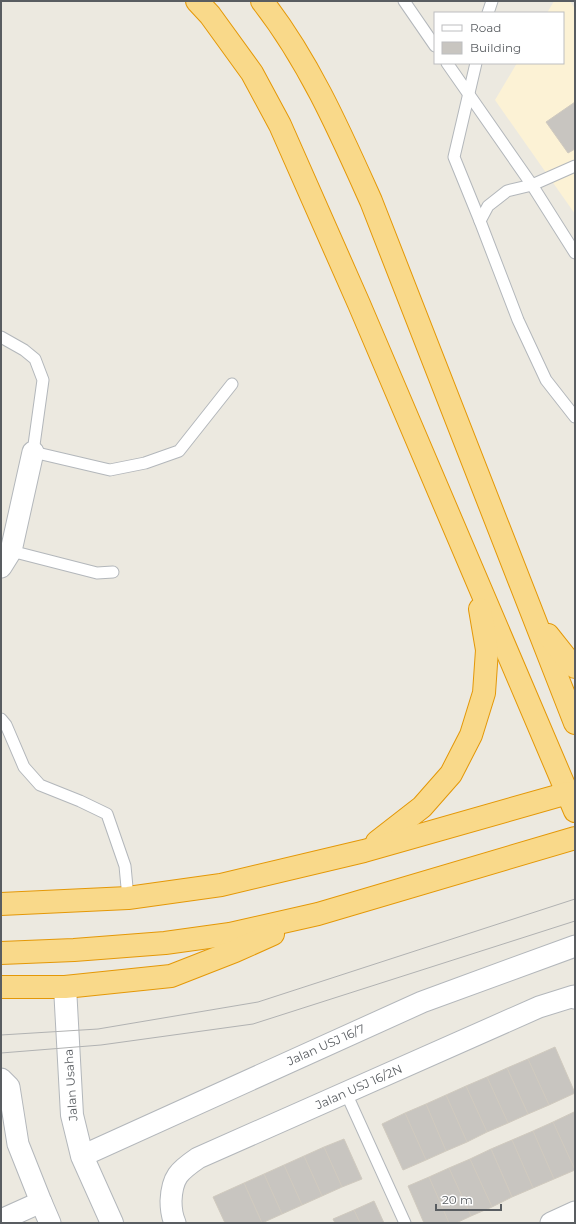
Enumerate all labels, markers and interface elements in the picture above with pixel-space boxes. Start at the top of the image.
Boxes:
legend [434,12,564,64]
text: Road [470,20,501,35]
text: Building [470,40,521,55]
street label: Jalan USJ 16/7 [284,1021,367,1069]
street label: Jalan Usaha [60,1048,81,1123]
street label: Jalan USJ 16/2N [312,1061,404,1113]
scale bar [436,1186,501,1212]
text: 20 m [442,1192,473,1207]

